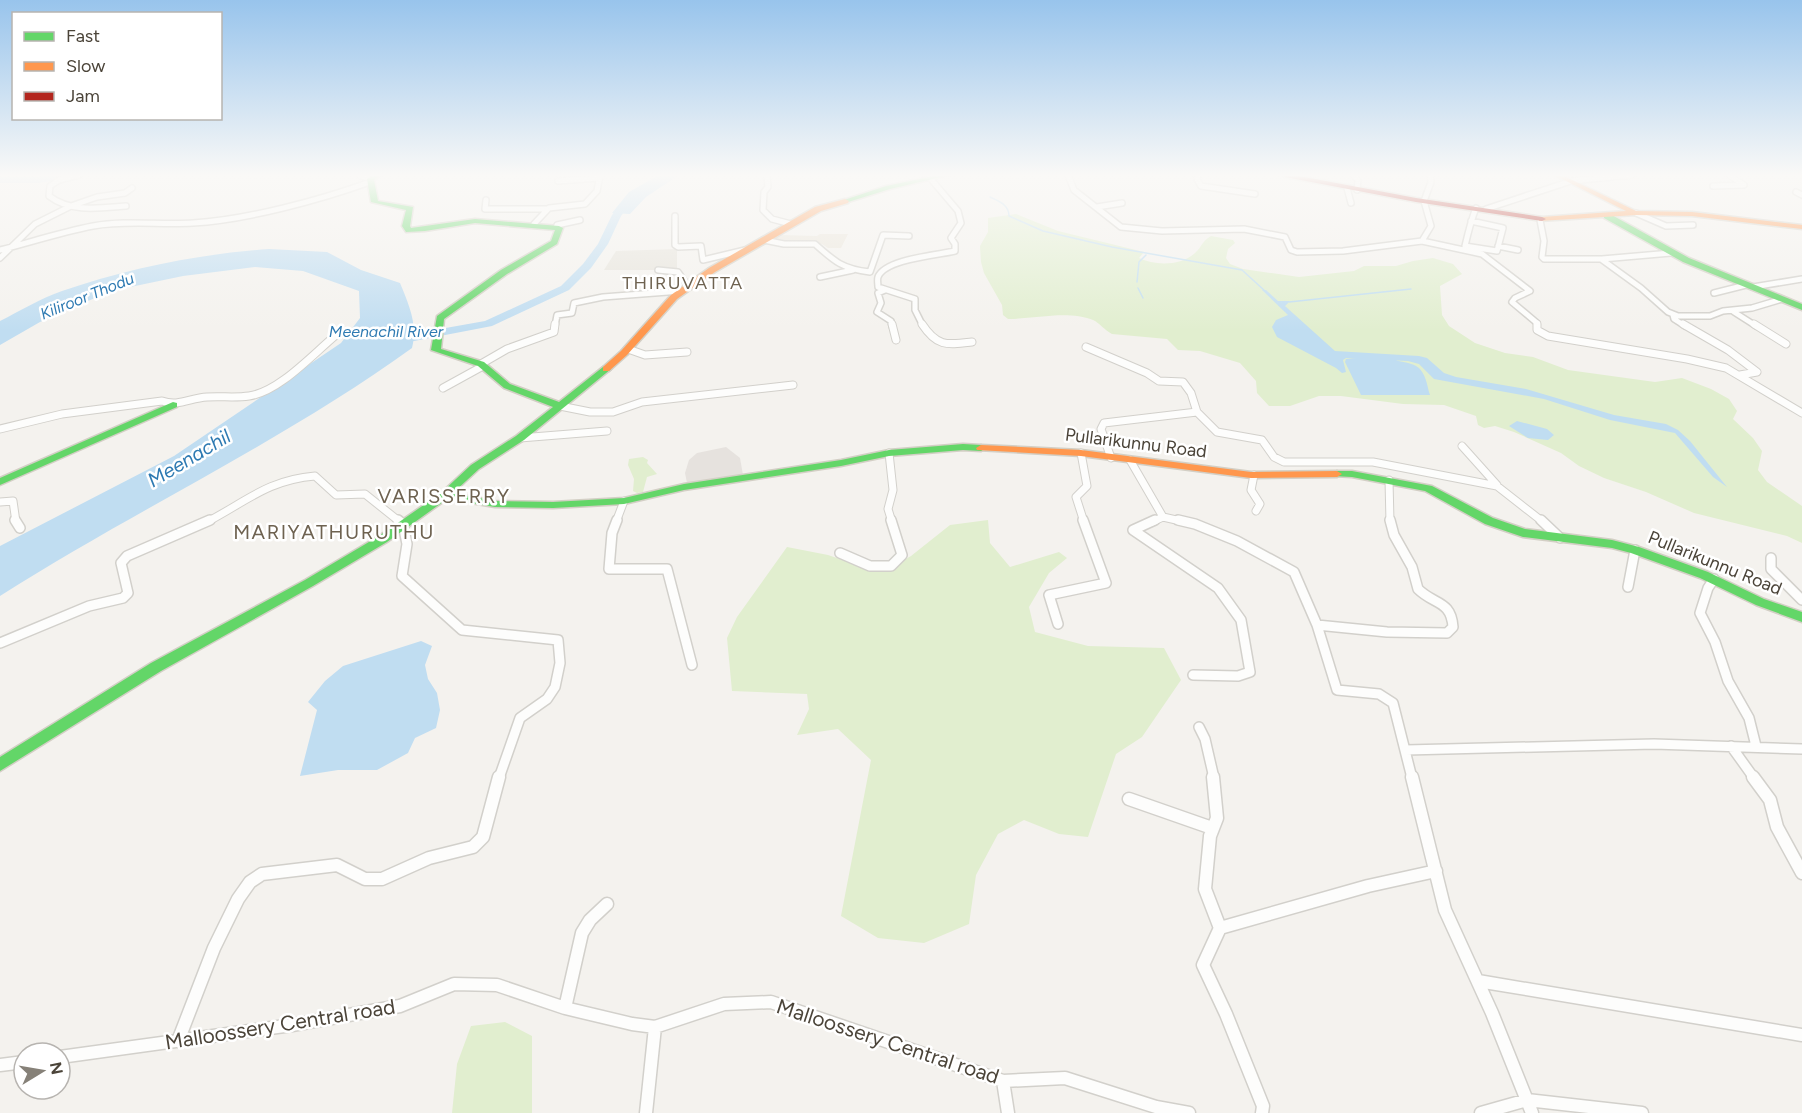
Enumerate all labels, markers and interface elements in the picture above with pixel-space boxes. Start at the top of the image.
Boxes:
legend [12,12,222,120]
text: Fast [66,25,100,47]
text: Slow [66,55,105,77]
text: Jam [66,85,100,107]
water label: Kiliroor Thodu [37,269,137,323]
district label: THIRUVATTA [622,272,744,294]
water label: Meenachil River [329,322,444,341]
street label: Pullarikunnu Road [1064,423,1208,463]
water label: Meenachil [143,424,235,492]
district label: VARISSERRY [378,484,511,508]
district label: MARIYATHURUTHU [233,520,435,544]
street label: Pullarikunnu Road [1645,526,1785,600]
street label: Malloossery Central road [163,993,397,1055]
street label: Malloossery Central road [774,993,1002,1089]
north arrow [12,1041,72,1101]
text: N [46,1060,67,1076]

